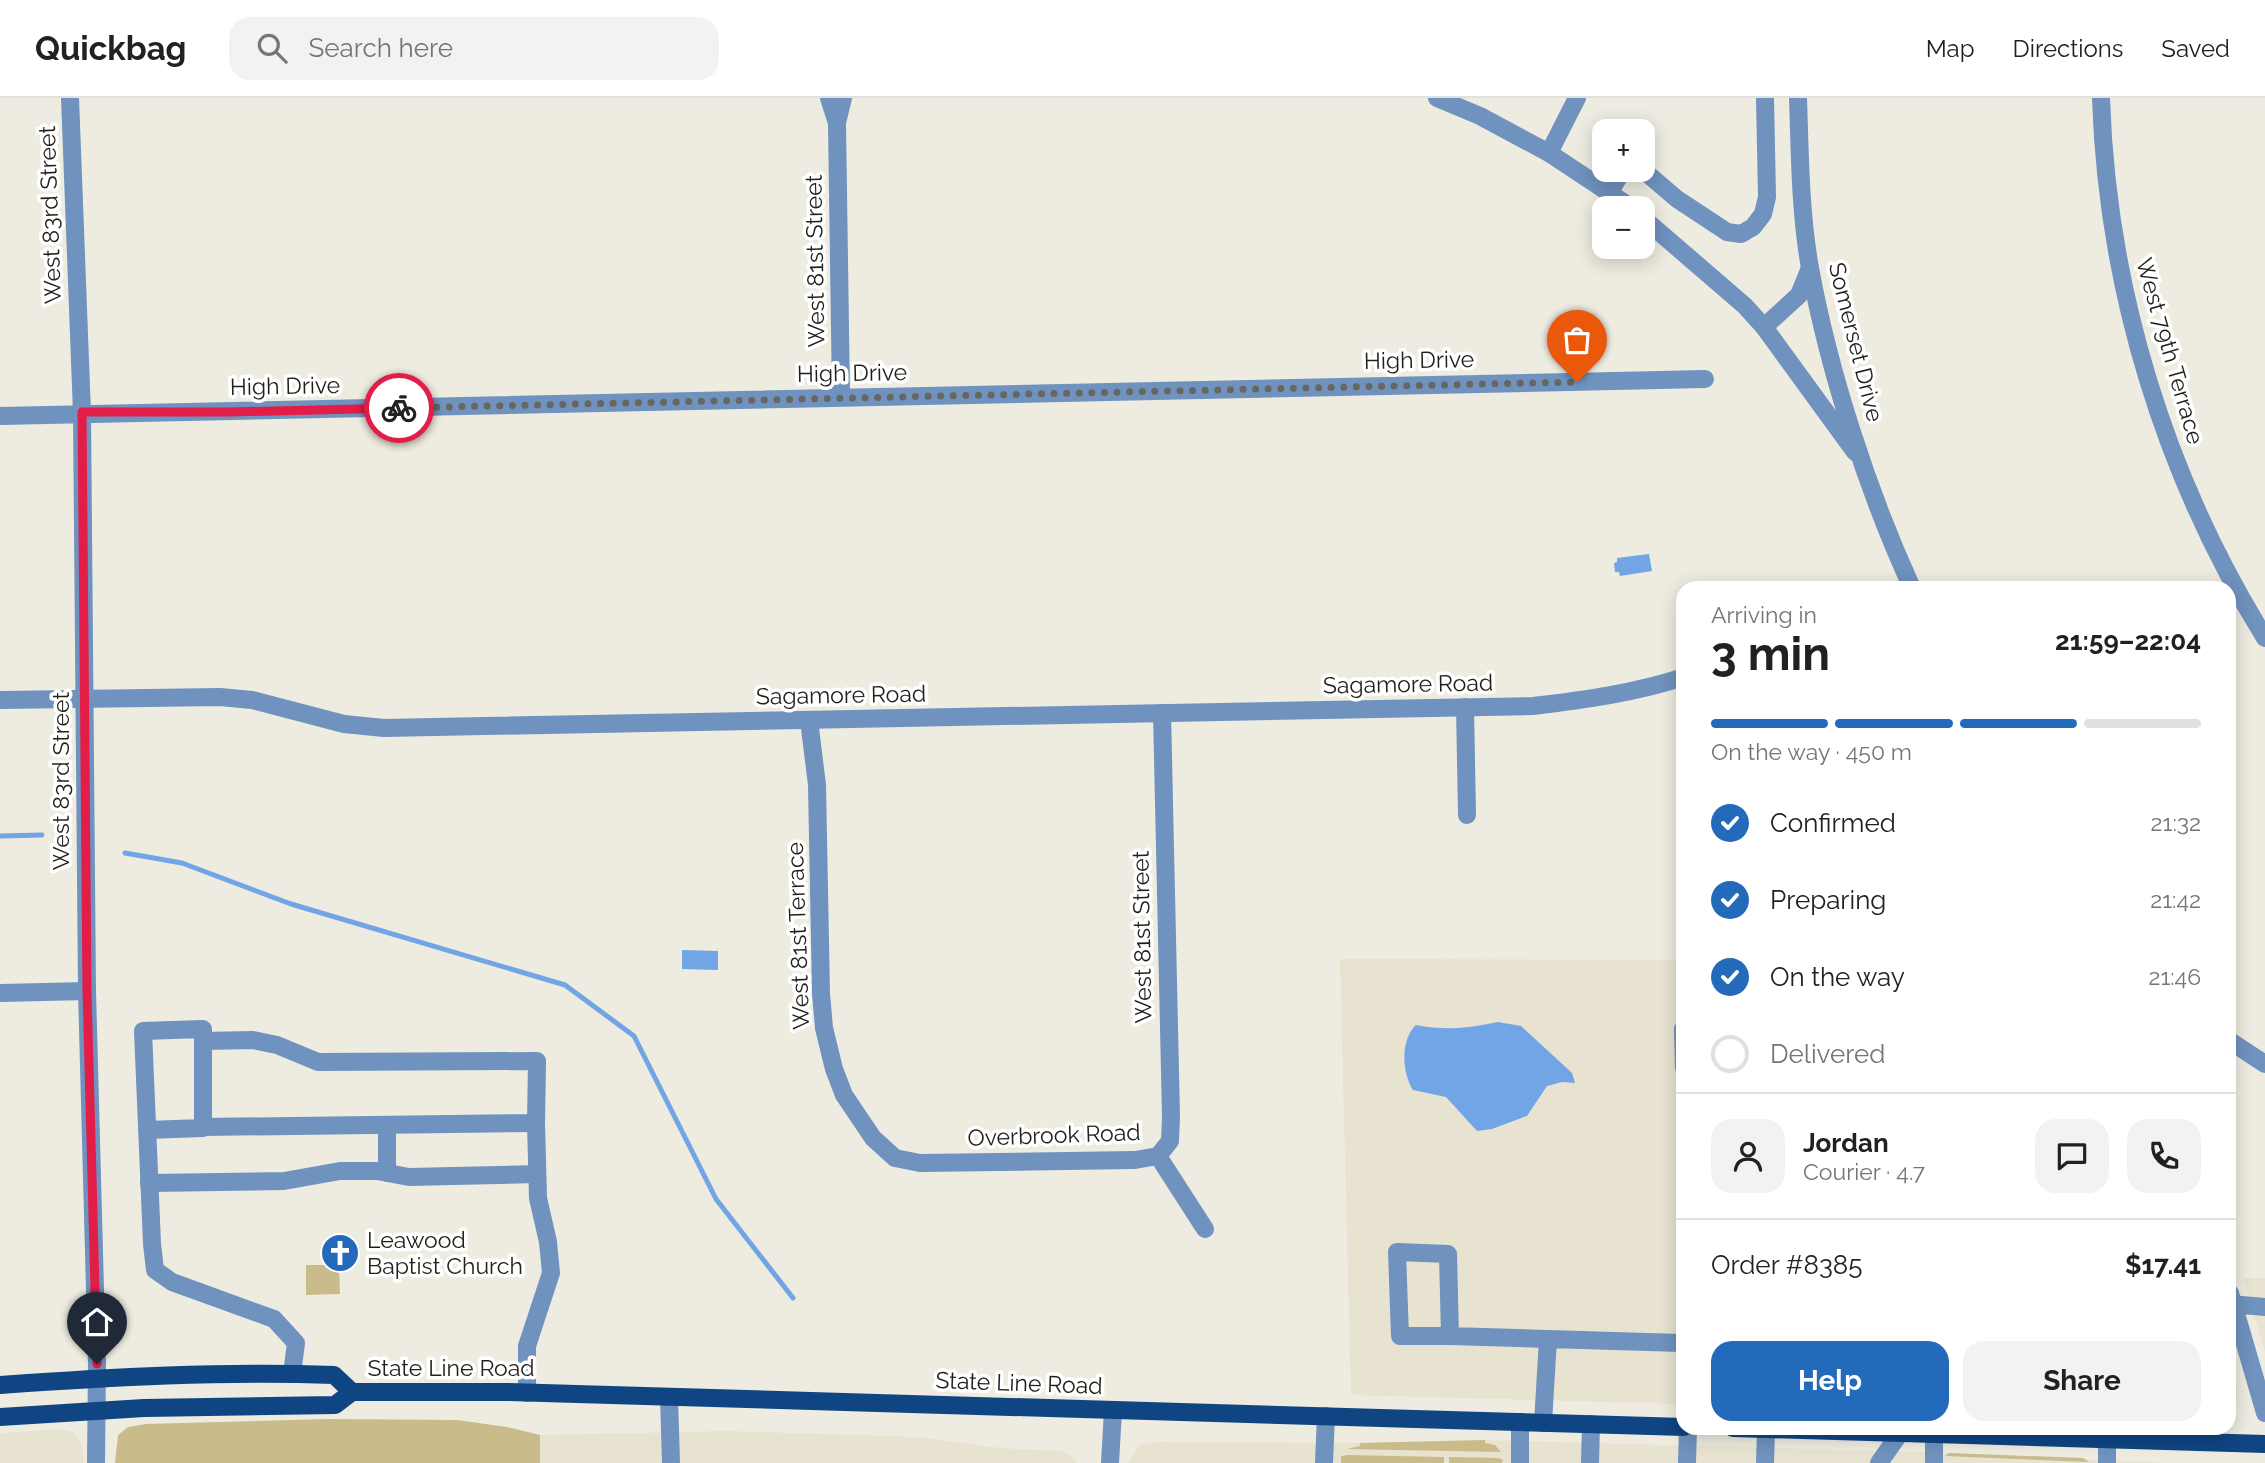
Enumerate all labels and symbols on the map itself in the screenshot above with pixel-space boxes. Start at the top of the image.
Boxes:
street label: West 83rd Street [33,125,66,305]
street label: West 81st Street [799,174,830,348]
street label: West 79th Terrace [2131,255,2210,447]
street label: Somerset Drive [1824,259,1889,424]
pin [1547,310,1607,382]
street label: High Drive [1364,345,1474,374]
street label: High Drive [797,358,907,387]
street label: High Drive [230,371,340,400]
courier [364,373,434,443]
street label: Sagamore Road [1323,669,1493,698]
street label: Sagamore Road [756,680,926,709]
street label: West 83rd Street [47,692,74,870]
street label: West 81st Terrace [781,842,814,1030]
street label: West 81st Street [1126,850,1157,1024]
street label: Overbrook Road [967,1118,1141,1151]
place label: Leawood Baptist Church [367,1226,523,1279]
church icon: Leawood Baptist Church [319,1232,361,1274]
pin [67,1292,127,1364]
street label: State Line Road [367,1354,535,1381]
street label: State Line Road [935,1366,1103,1399]

